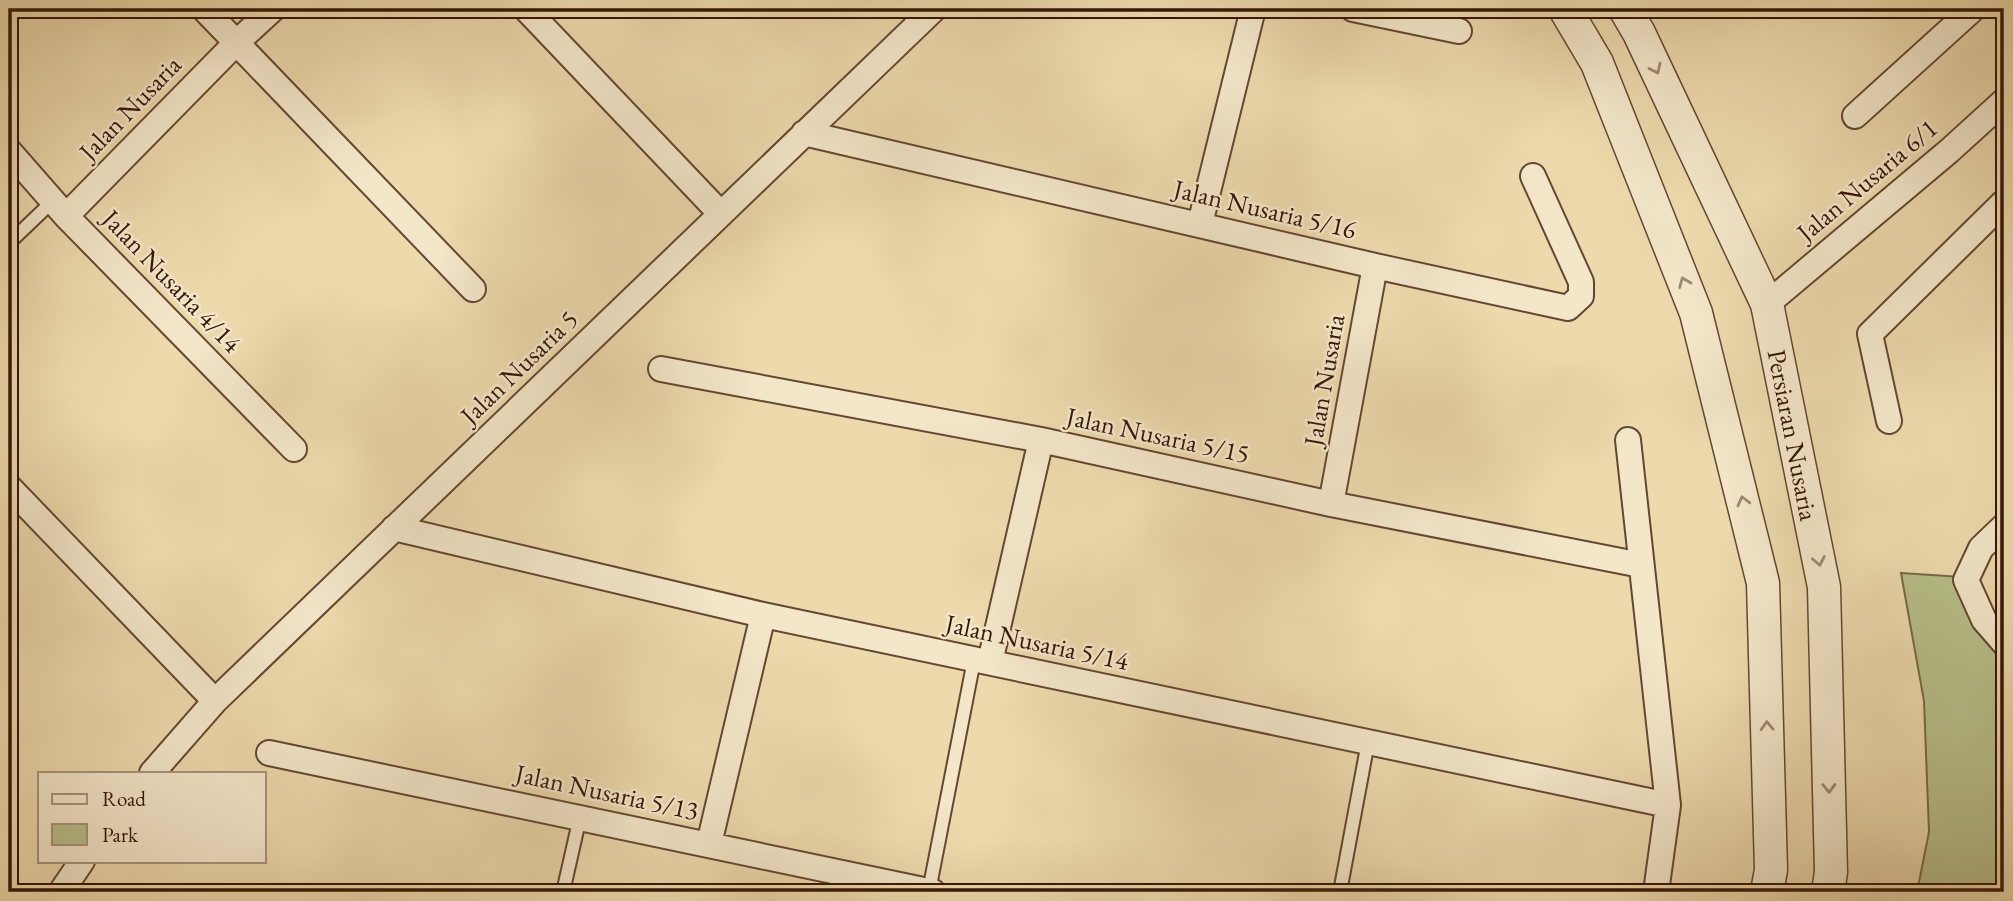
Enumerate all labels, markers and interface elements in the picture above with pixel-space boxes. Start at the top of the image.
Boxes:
street label: Jalan Nusaria [70,48,189,169]
one-way arrow [1648,62,1662,74]
street label: Jalan Nusaria 6/1 [1788,111,1944,250]
street label: Jalan Nusaria 5/16 [1168,171,1360,247]
street label: Jalan Nusaria 4/14 [94,201,249,360]
one-way arrow [1678,276,1692,289]
street label: Jalan Nusaria 5 [451,302,585,433]
street label: Jalan Nusaria [1295,311,1352,451]
street label: Persiaran Nusaria [1760,347,1826,524]
street label: Jalan Nusaria 5/15 [1061,399,1253,471]
one-way arrow [1737,495,1751,507]
one-way arrow [1810,555,1825,567]
street label: Jalan Nusaria 5/14 [940,606,1132,678]
one-way arrow [1759,721,1775,731]
street label: Jalan Nusaria 5/13 [510,756,702,828]
legend [38,772,266,862]
one-way arrow [1821,783,1837,793]
text: Road [102,785,146,812]
text: Park [102,821,139,848]

